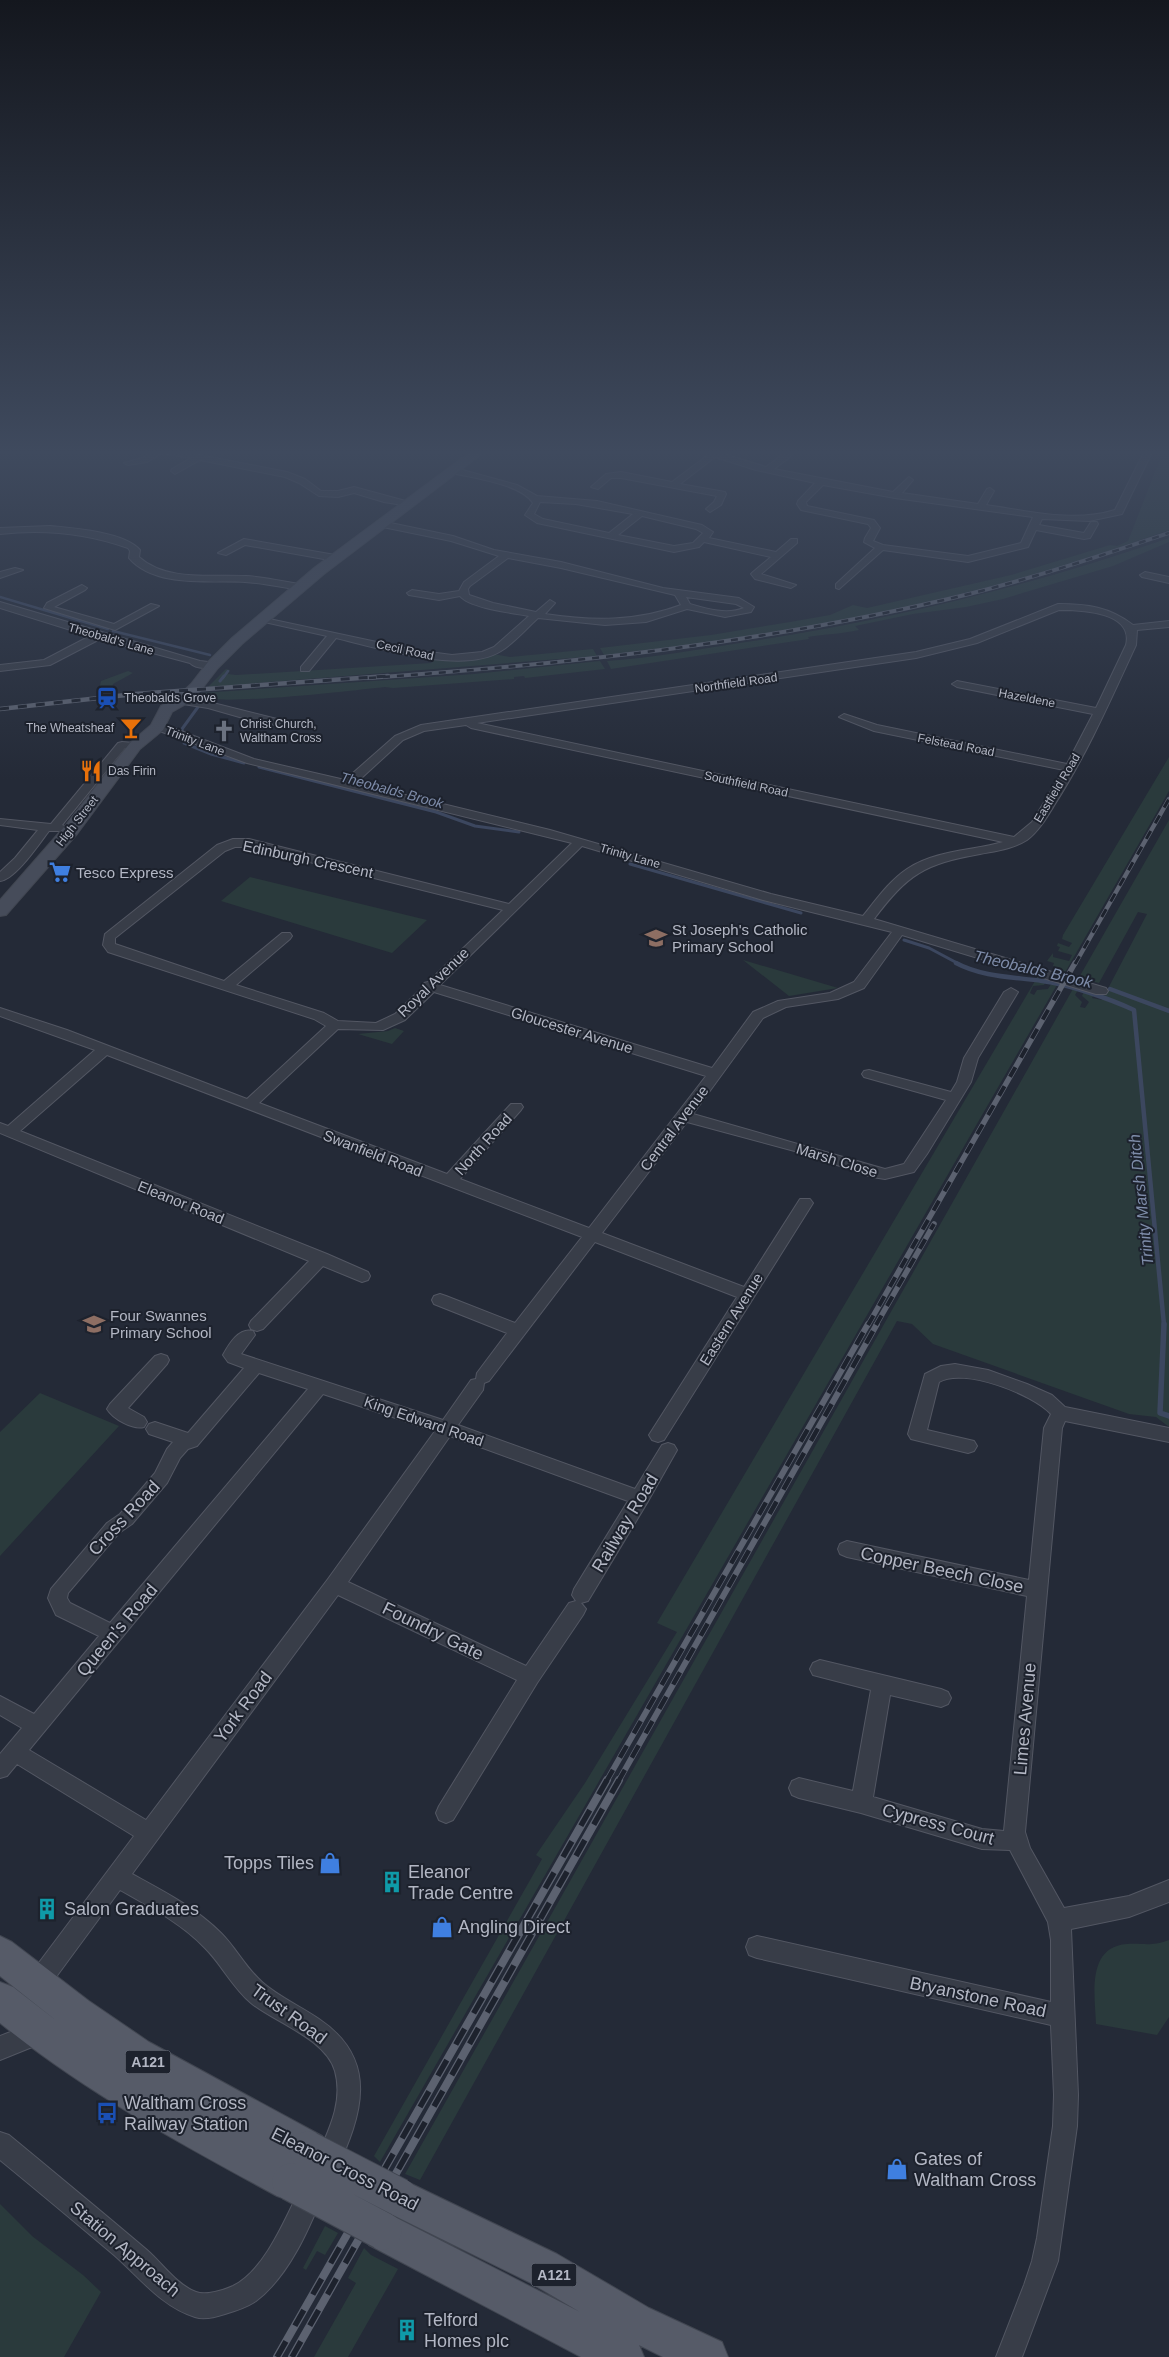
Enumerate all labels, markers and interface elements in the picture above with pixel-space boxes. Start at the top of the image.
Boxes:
street label: Theobald's Lane [67,620,156,658]
street label: Cecil Road [375,637,435,663]
street label: Northfield Road [694,670,778,696]
station icon: Theobalds Grove [94,685,120,711]
street label: Hazeldene [998,686,1057,710]
place label: Theobalds Grove [124,691,216,705]
bar icon: The Wheatsheaf [118,715,144,741]
place label: Christ Church, Waltham Cross [240,717,322,745]
church icon: Christ Church, Waltham Cross [211,718,237,744]
place label: The Wheatsheaf [26,721,115,735]
street label: Trinity Lane [163,723,227,759]
street label: Felstead Road [916,731,996,759]
street label: Eastfield Road [1031,751,1083,825]
restaurant icon: Das Firin [78,758,104,784]
place label: Das Firin [108,764,156,778]
street label: Southfield Road [703,768,789,800]
water label: Theobalds Brook [339,769,446,812]
street label: High Street [53,793,101,849]
street label: Edinburgh Crescent [241,837,375,881]
street label: Trinity Lane [598,841,662,871]
supermarket icon: Tesco Express [47,859,73,885]
place label: Tesco Express [76,864,174,881]
place label: St Joseph's Catholic Primary School [672,921,808,955]
school or university icon: St Joseph's Catholic Primary School [643,925,669,951]
street label: Royal Avenue [394,944,472,1020]
water label: Theobalds Brook [972,947,1095,991]
street label: Gloucester Avenue [509,1003,635,1057]
street label: Central Avenue [636,1082,712,1174]
street label: North Road [451,1110,515,1178]
street label: Swanfield Road [321,1126,425,1180]
water label: Trinity Marsh Ditch [1126,1133,1156,1267]
street label: Marsh Close [794,1140,880,1180]
street label: Eleanor Road [135,1177,227,1227]
street label: Eastern Avenue [696,1270,766,1368]
place label: Four Swannes Primary School [110,1307,212,1341]
school or university icon: Four Swannes Primary School [81,1311,107,1337]
street label: King Edward Road [362,1393,486,1449]
street label: Railway Road [588,1470,662,1576]
street label: Cross Road [84,1476,164,1560]
street label: Copper Beech Close [859,1543,1025,1597]
street label: Queen's Road [73,1580,161,1680]
street label: Foundry Gate [379,1598,487,1664]
street label: Limes Avenue [1010,1662,1040,1776]
street label: York Road [210,1668,276,1746]
street label: Cypress Court [880,1799,996,1849]
shop icon: Topps Tiles [317,1850,343,1876]
place label: Topps Tiles [224,1853,314,1873]
place label: Eleanor Trade Centre [408,1862,513,1903]
building icon: Eleanor Trade Centre [379,1869,405,1895]
building icon: Salon Graduates [34,1896,60,1922]
place label: Salon Graduates [64,1899,199,1919]
shop icon: Angling Direct [429,1914,455,1940]
place label: Angling Direct [458,1917,570,1937]
street label: Bryanstone Road [908,1973,1048,2021]
street label: Trust Road [247,1980,331,2048]
road number: A121 [126,2050,170,2074]
place label: Waltham Cross Railway Station [124,2093,248,2134]
bus stop icon: Waltham Cross Railway Station [94,2100,120,2126]
street label: Eleanor Cross Road [268,2123,422,2215]
place label: Gates of Waltham Cross [914,2149,1036,2190]
shop icon: Gates of Waltham Cross [884,2156,910,2182]
street label: Station Approach [66,2197,184,2301]
road number: A121 [532,2264,576,2286]
place label: Telford Homes plc [424,2310,509,2351]
building icon: Telford Homes plc [394,2317,420,2343]

